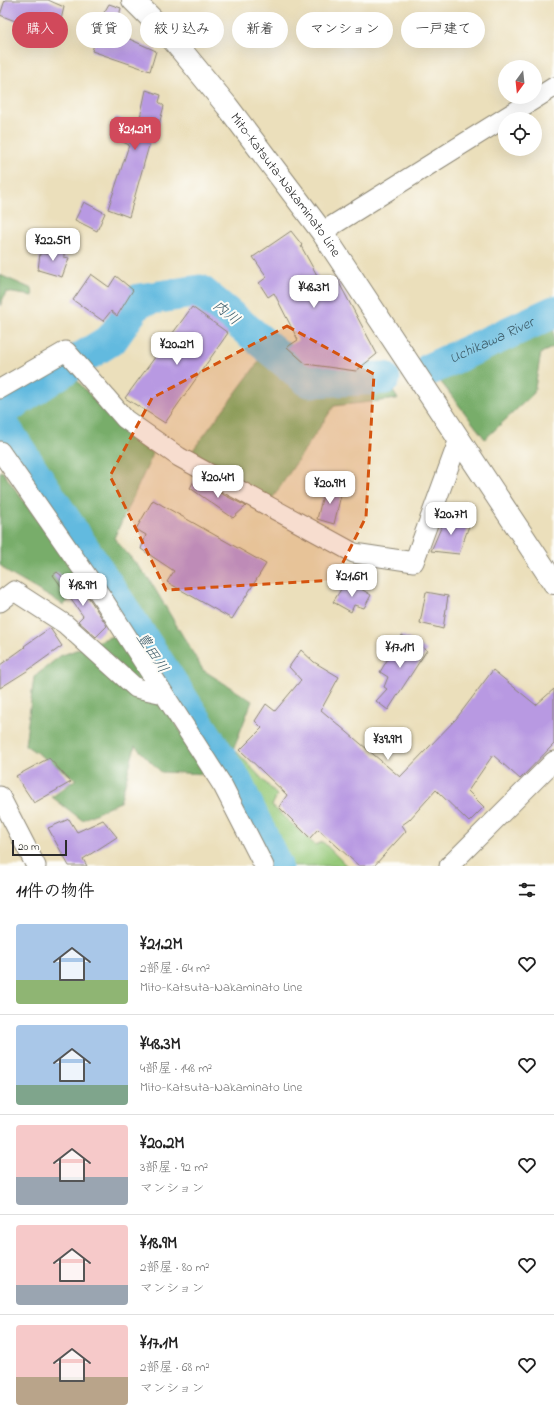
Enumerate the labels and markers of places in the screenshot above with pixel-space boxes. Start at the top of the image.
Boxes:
pin: ¥21.2M [102,117,168,151]
pin: ¥22.5M [20,228,86,262]
pin: ¥48.3M [281,275,347,309]
pin: ¥20.2M [144,332,210,366]
pin: ¥20.4M [185,465,251,499]
pin: ¥20.9M [297,471,363,505]
pin: ¥20.7M [418,502,484,536]
pin: ¥21.6M [319,564,385,598]
pin: ¥18.9M [50,573,116,607]
pin: ¥17.1M [367,635,433,669]
pin: ¥39.9M [355,727,421,761]

